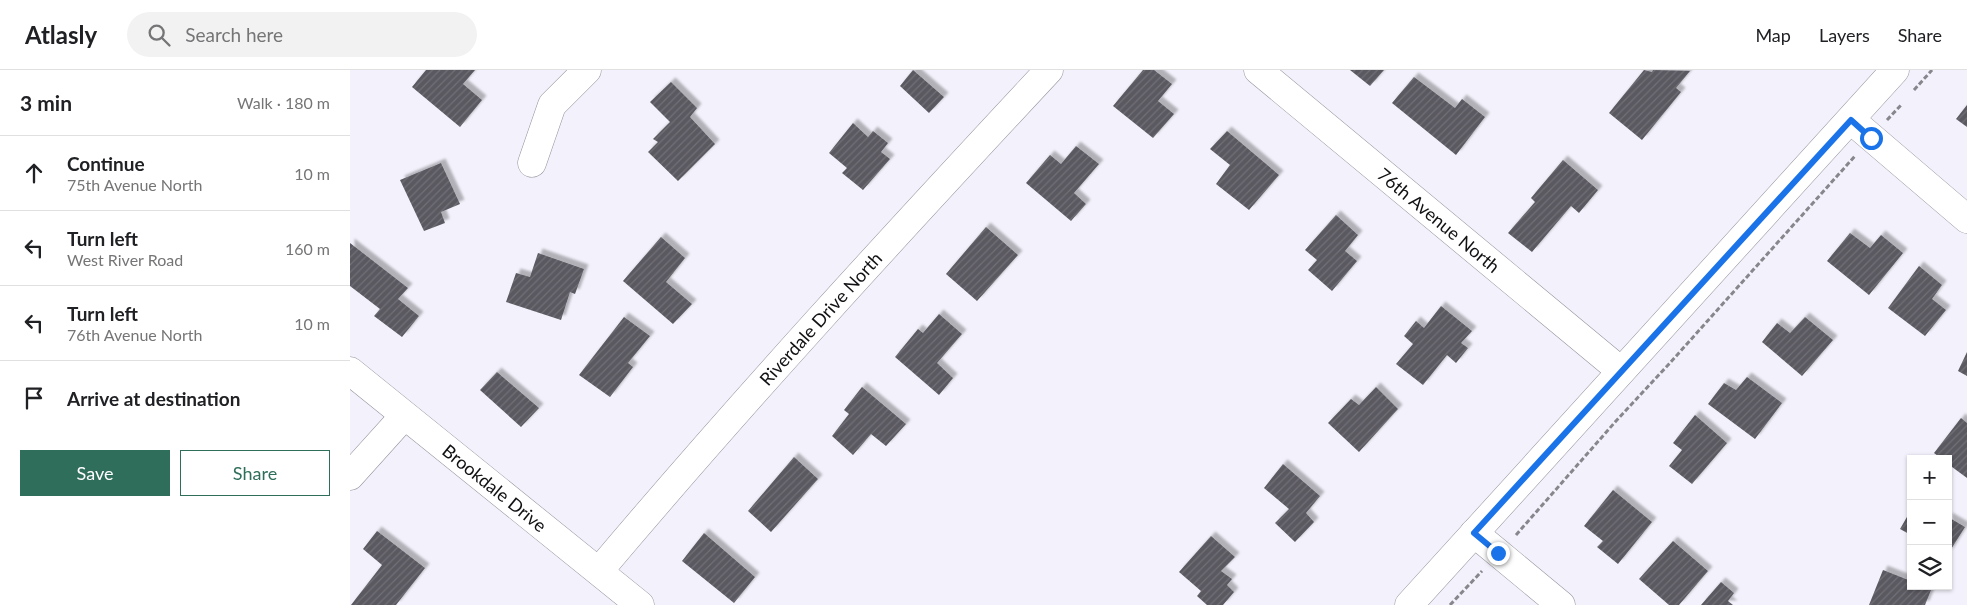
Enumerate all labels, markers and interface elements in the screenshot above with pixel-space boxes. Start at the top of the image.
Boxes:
search box [127,12,477,57]
text: Atlasly [25,20,97,49]
icon: search [145,21,173,49]
text: Search here [185,23,283,46]
text: Map [1755,24,1791,46]
text: Layers [1819,24,1870,46]
text: Share [1898,24,1942,46]
text: 3 min [20,90,72,115]
text: Walk · 180 m [237,93,330,112]
route start [1860,127,1883,150]
text: Continue [67,152,145,175]
icon: ahead [20,159,48,187]
street label: 76th Avenue North [1373,163,1505,277]
text: 10 m [294,164,330,183]
text: 75th Avenue North [67,175,202,194]
text: Turn left [67,227,138,250]
icon: left [20,234,48,262]
text: 160 m [285,239,330,258]
street label: Riverdale Drive North [755,247,886,390]
text: West River Road [67,250,183,269]
text: Turn left [67,302,138,325]
icon: left [20,309,48,337]
text: 10 m [294,314,330,333]
text: 76th Avenue North [67,325,202,344]
icon: arrive [20,384,48,412]
text: Arrive at destination [67,387,240,410]
street label: Brookdale Drive [438,439,551,536]
button: Save [20,450,170,496]
button: Share [180,450,330,496]
map controls [1907,455,1952,590]
button: + [1907,455,1952,500]
button: − [1907,500,1952,545]
route end [1487,542,1510,565]
button: layers [1907,545,1952,590]

